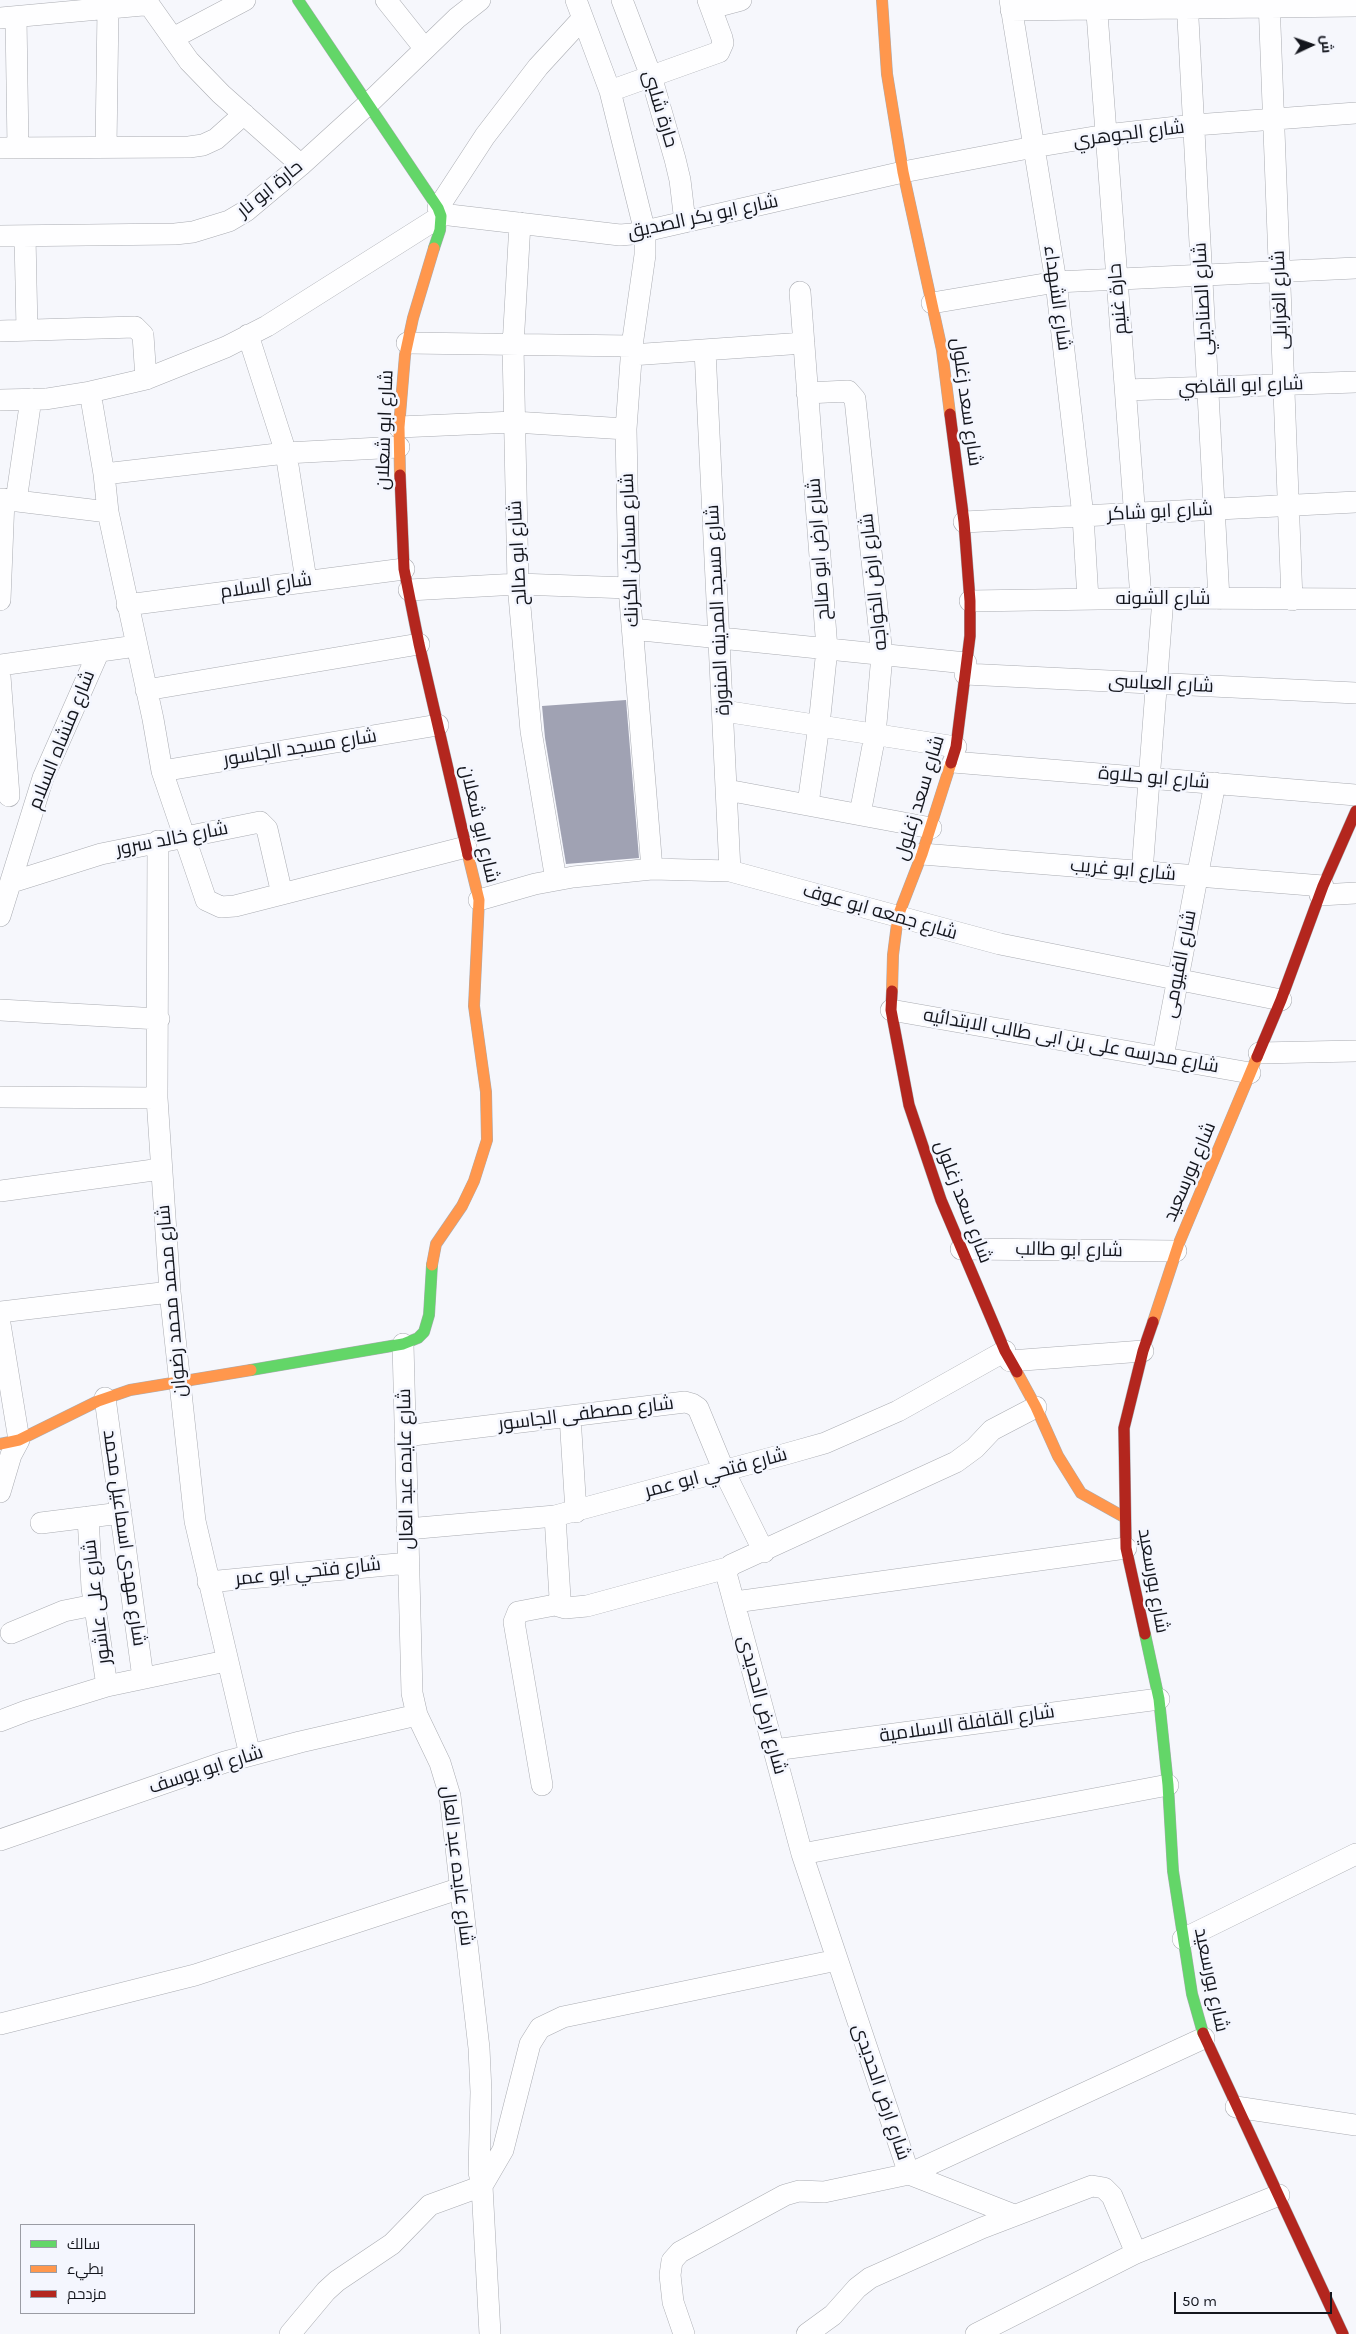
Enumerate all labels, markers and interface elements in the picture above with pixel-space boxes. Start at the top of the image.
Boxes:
north arrow [1286,20,1336,70]
text: ش [1318,35,1335,54]
street label: حارة شلبى [637,68,683,150]
street label: شارع الجوهري [1072,116,1186,152]
street label: حارة ابو نار [232,156,308,222]
street label: شارع ابو بكر الصديق [626,190,780,244]
street label: شارع الصناديلي [1189,242,1217,356]
street label: شارع الشهداء [1038,244,1076,352]
street label: شارع الغرابلى [1267,250,1293,350]
street label: حارة غنيم [1104,262,1132,336]
street label: شارع سعد زغلول [946,336,986,468]
street label: شارع ابو شعلان [372,370,398,490]
street label: شارع ابو القاضي [1178,372,1304,400]
street label: شارع مساكن الكرنك [616,473,644,627]
street label: شارع ارض ابو صالح [803,477,835,621]
street label: شارع ابو شاكر [1107,498,1213,526]
street label: شارع ابو صالح [504,500,532,606]
street label: شارع مسجد المدينه المنورة [701,504,735,716]
street label: شارع ارض الخواجه [855,512,893,652]
street label: شارع السلام [219,568,313,604]
street label: شارع الشونه [1115,588,1211,610]
street label: شارع منشاه السلام [24,667,100,813]
street label: شارع العباسى [1108,670,1214,698]
street label: شارع مسجد الجاسور [222,725,378,771]
street label: شارع سعد زغلول [890,733,950,863]
street label: شارع ابو حلاوة [1097,762,1211,794]
street label: شارع ابو شعلان [454,763,504,885]
street label: شارع خالد سرور [114,817,230,861]
street label: شارع ابو غريب [1069,854,1177,886]
street label: شارع جمعه ابو عوف [800,879,960,945]
street label: شارع الفيومى [1158,908,1202,1020]
street label: شارع مدرسه على بن ابى طالب الابتدائيه [921,1004,1221,1078]
street label: شارع بورسعيد [1159,1119,1221,1225]
street label: شارع سعد زغلول [929,1137,997,1267]
street label: شارع محمد محمد رضوان [152,1204,192,1398]
street label: شارع ابو طالب [1015,1238,1123,1262]
street label: شارع عايده عبد العال [393,1388,419,1550]
street label: شارع مصطفى الجاسور [497,1392,675,1436]
street label: شارع مهدى اسماعيل محمد [98,1428,150,1648]
street label: شارع فتحي ابو عمر [642,1443,790,1503]
street label: شارع بورسعيد [1133,1527,1173,1635]
street label: شارع على عاشور [78,1538,116,1666]
street label: شارع فتحي ابو عمر [234,1553,382,1591]
street label: شارع ارض الحديدى [733,1633,791,1777]
street label: شارع القافلة الاسلامية [878,1700,1056,1748]
street label: شارع ابو يوسف [146,1741,266,1799]
street label: شارع عايده عبد العال [436,1785,478,1947]
street label: شارع بورسعيد [1189,1926,1233,2034]
street label: شارع ارض الحديدى [847,2021,915,2163]
legend [20,2224,195,2314]
text: سالك [67,2235,100,2253]
text: بطيء [67,2260,104,2278]
scale bar [1176,2282,1334,2314]
text: مزدحم [67,2285,107,2303]
text: 50 m [1182,2292,1217,2310]

